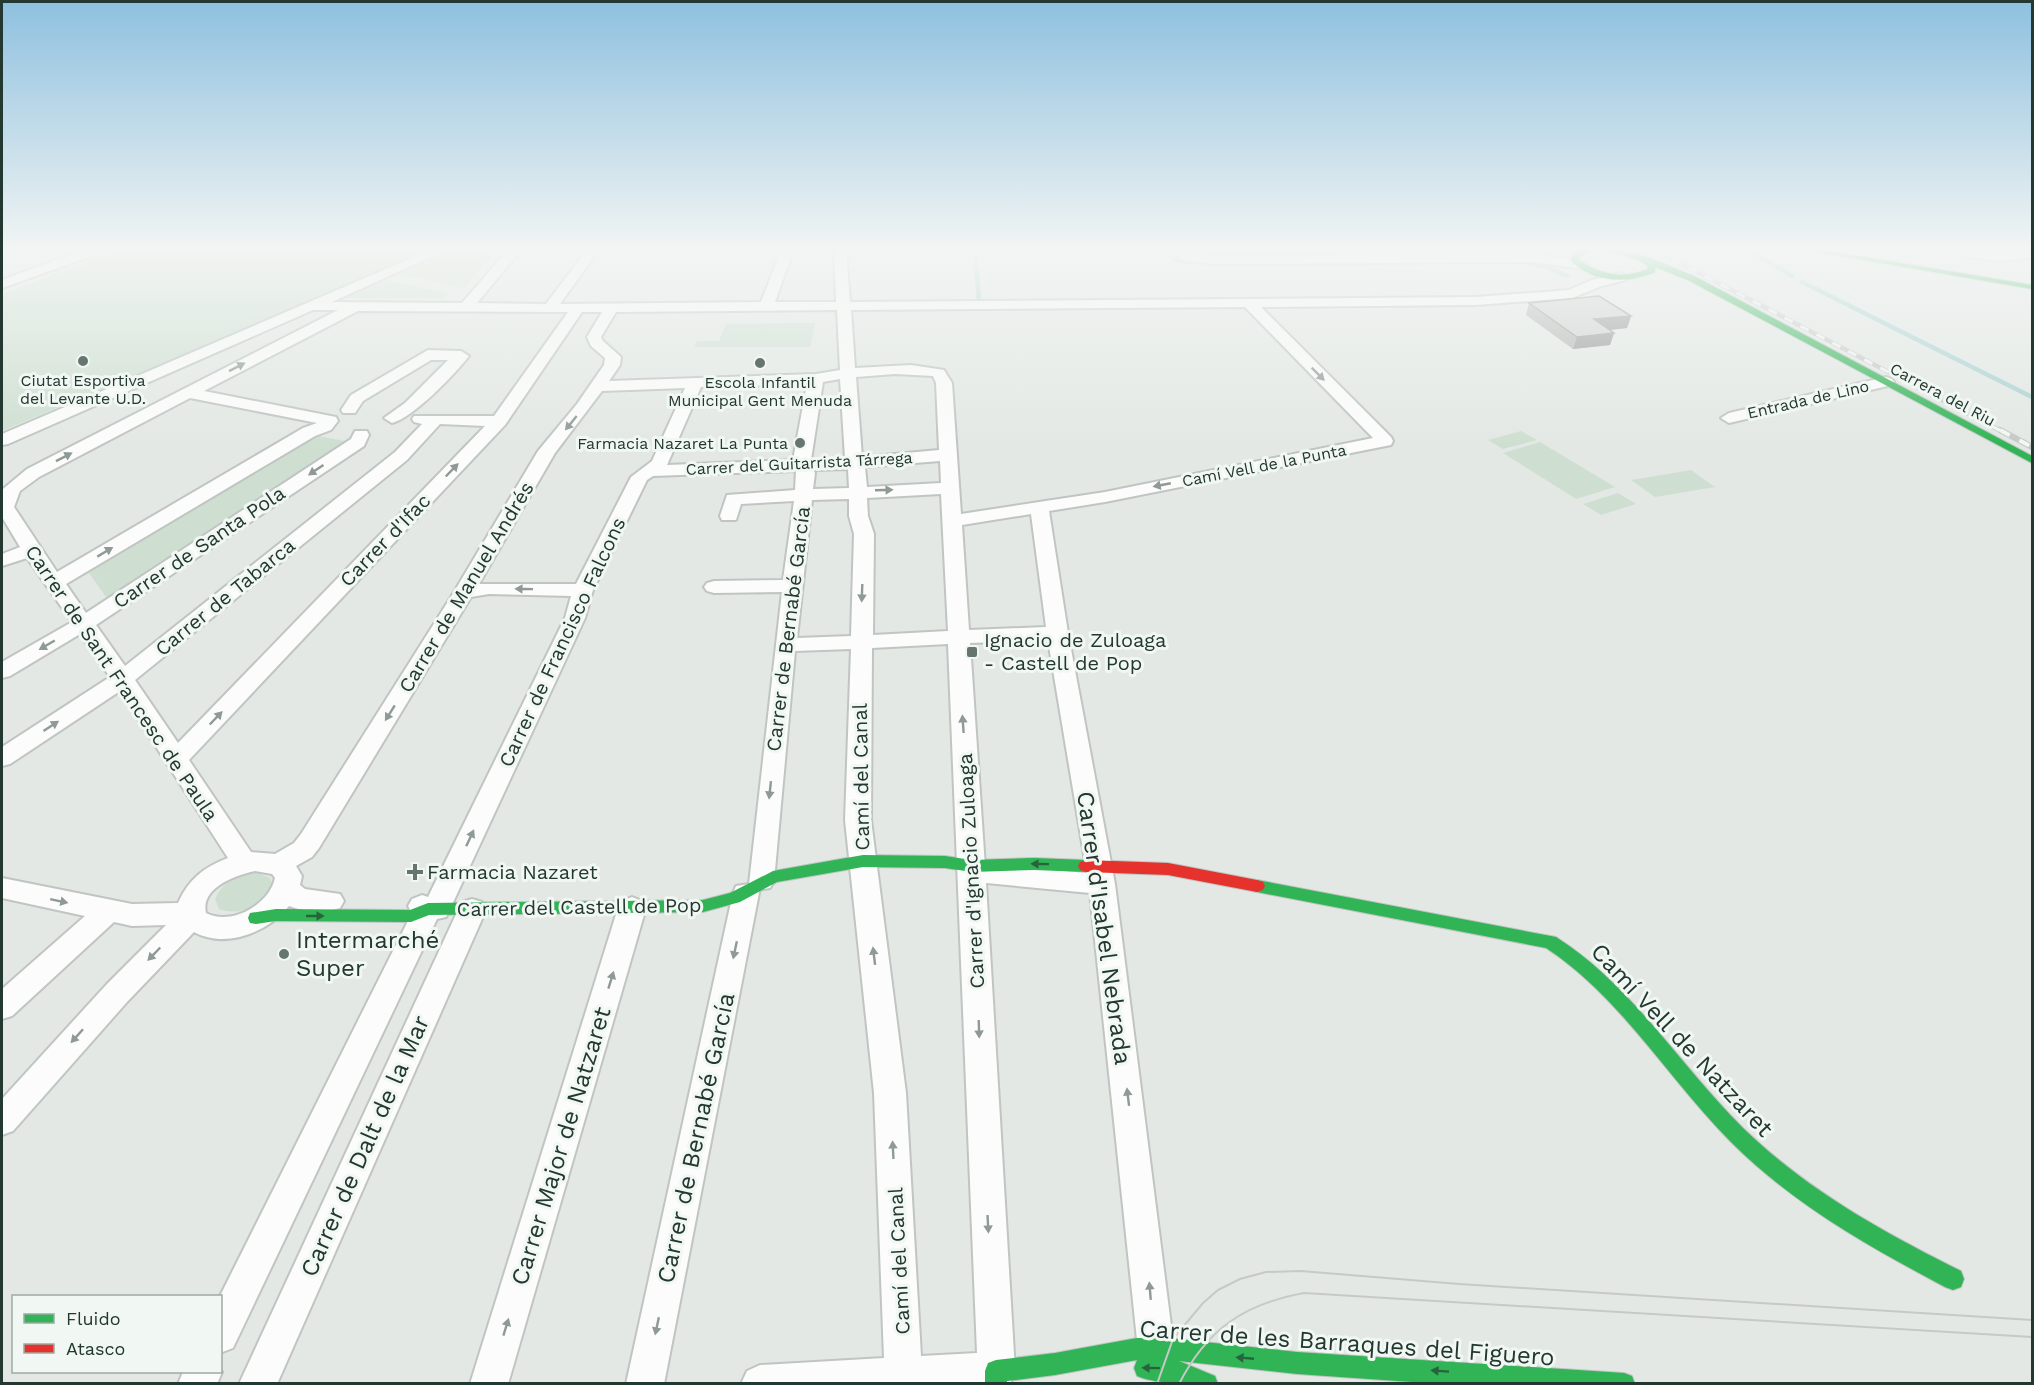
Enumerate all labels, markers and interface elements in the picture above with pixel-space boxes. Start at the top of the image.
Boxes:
marker: Ciutat Esportiva del Levante U.D. [76,354,90,368]
marker: Escola Infantil Municipal Gent Menuda [753,356,767,370]
street label: Carrera del Riu [1887,359,1999,430]
one-way arrow [228,363,246,373]
one-way arrow [1311,366,1325,380]
place label: Ciutat Esportiva del Levante U.D. [20,371,146,408]
place label: Escola Infantil Municipal Gent Menuda [668,373,852,410]
street label: Entrada de Lino [1745,376,1871,423]
one-way arrow [564,415,577,431]
place label: Farmacia Nazaret La Punta [577,434,788,453]
marker: Farmacia Nazaret La Punta [793,436,807,450]
street label: Camí Vell de la Punta [1180,440,1348,491]
street label: Carrer del Guitarrista Tárrega [685,448,913,479]
one-way arrow [56,452,73,462]
one-way arrow [445,463,459,478]
one-way arrow [308,464,324,476]
street label: Carrer de Manuel Andrés [393,477,539,697]
street label: Carrer de Santa Pola [109,481,289,613]
one-way arrow [1153,481,1172,490]
one-way arrow [874,485,893,495]
street label: Carrer d'Ifac [335,488,435,592]
street label: Carrer de Bernabé García [761,505,815,753]
street label: Carrer de Francisco Falcons [493,513,631,771]
street label: Carrer de Tabarca [150,533,300,661]
street label: Carrer de Sant Francesc de Paula [20,540,224,826]
one-way arrow [97,547,113,558]
one-way arrow [857,583,867,602]
one-way arrow [515,584,534,594]
place label: Ignacio de Zuloaga - Castell de Pop [984,628,1166,675]
one-way arrow [38,640,55,650]
marker: Ignacio de Zuloaga - Castell de Pop [965,645,979,659]
street label: Camí del Canal [848,703,874,851]
one-way arrow [384,705,395,721]
one-way arrow [209,710,223,725]
one-way arrow [959,714,968,733]
one-way arrow [42,720,58,732]
street label: Carrer d'Ignacio Zuloaga [953,753,989,989]
one-way arrow [765,780,775,799]
street label: Carrer d'Isabel Nebrada [1071,789,1137,1067]
one-way arrow [466,829,475,846]
one-way arrow [1031,859,1050,869]
place label: Farmacia Nazaret [427,860,598,884]
marker: Farmacia Nazaret [408,865,422,879]
street label: Carrer del Castell de Pop [456,893,702,921]
one-way arrow [49,896,68,906]
one-way arrow [305,911,324,921]
place label: Intermarché Super [296,926,439,982]
street label: Camí Vell de Natzaret [1585,938,1779,1142]
one-way arrow [730,941,739,960]
one-way arrow [869,946,879,965]
one-way arrow [147,947,161,962]
marker: Intermarché Super [277,947,291,961]
one-way arrow [607,971,616,989]
street label: Carrer de Bernabé García [652,990,740,1286]
street label: Carrer Major de Natzaret [505,1003,617,1289]
street label: Carrer de Dalt de la Mar [295,1011,435,1281]
one-way arrow [974,1020,984,1039]
one-way arrow [70,1029,84,1044]
one-way arrow [1123,1087,1132,1106]
one-way arrow [888,1140,897,1159]
street label: Camí del Canal [883,1187,915,1335]
one-way arrow [984,1214,993,1233]
one-way arrow [1145,1281,1155,1300]
legend [12,1295,222,1373]
text: Fluido [66,1308,120,1329]
street label: Carrer de les Barraques del Figuero [1138,1315,1556,1371]
one-way arrow [652,1317,661,1336]
one-way arrow [502,1318,511,1336]
text: Atasco [66,1338,125,1359]
one-way arrow [1236,1353,1255,1363]
one-way arrow [1142,1363,1161,1373]
one-way arrow [1430,1367,1449,1376]

